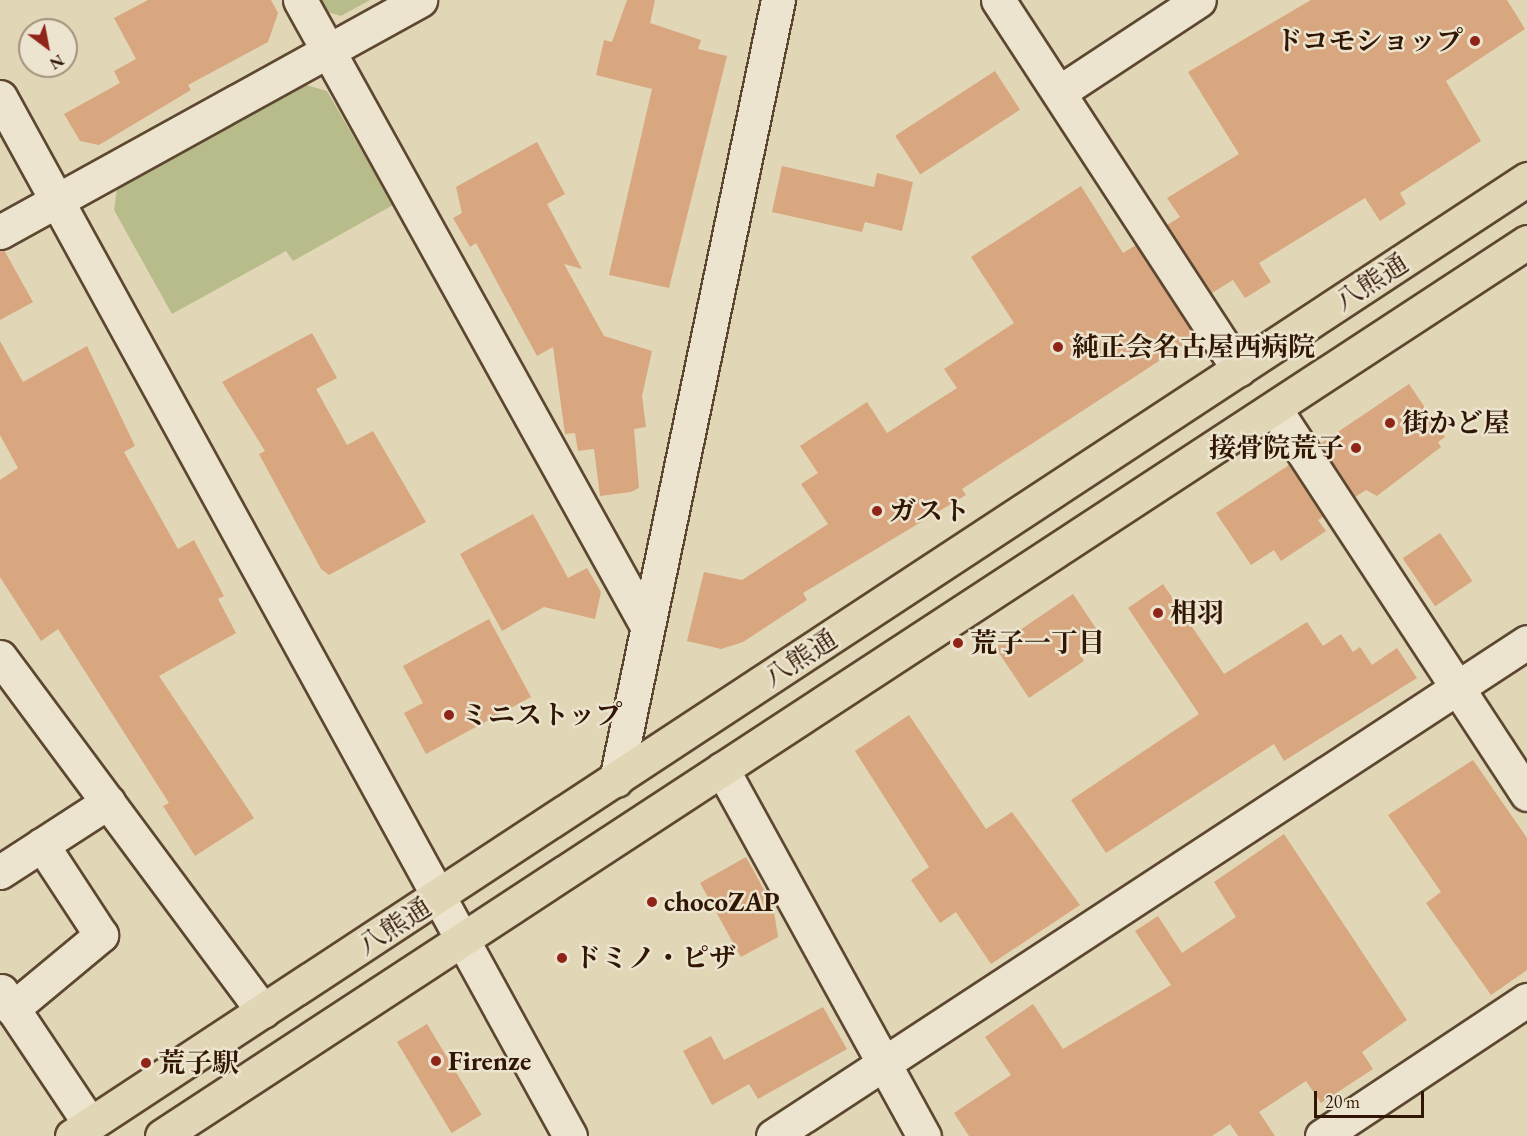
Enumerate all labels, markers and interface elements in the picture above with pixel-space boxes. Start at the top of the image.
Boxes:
north arrow [18,18,78,78]
place label: ドコモショップ [1274,25,1463,57]
marker: ドコモショップ [1468,34,1482,48]
text: N [46,50,68,74]
street label: 八熊通 [1328,246,1414,318]
place label: 純正会名古屋西病院 [1072,331,1315,363]
marker: 純正会名古屋西病院 [1049,338,1067,356]
place label: 街かど屋 [1402,407,1510,439]
marker: 街かど屋 [1383,416,1397,430]
place label: 接骨院荒子 [1209,432,1344,464]
marker: 接骨院荒子 [1349,441,1363,455]
place label: ガスト [889,495,970,527]
marker: ガスト [870,504,884,518]
place label: 相羽 [1170,597,1224,629]
marker: 相羽 [1151,606,1165,620]
street label: 八熊通 [757,622,843,694]
place label: 荒子一丁目 [970,627,1105,659]
marker: 荒子一丁目 [951,636,965,650]
place label: ミニストップ [461,699,623,731]
marker: ミニストップ [442,708,456,722]
place label: chocoZAP [664,886,780,918]
street label: 八熊通 [351,890,437,962]
marker: chocoZAP [645,895,659,909]
place label: ドミノ・ピザ [574,942,736,974]
marker: ドミノ・ピザ [555,951,569,965]
place label: Firenze [448,1045,531,1077]
place label: 荒子駅 [158,1047,239,1079]
marker: Firenze [429,1054,443,1068]
marker: 荒子駅 [139,1056,153,1070]
scale bar [1317,1079,1426,1117]
text: 20 m [1325,1090,1360,1113]

